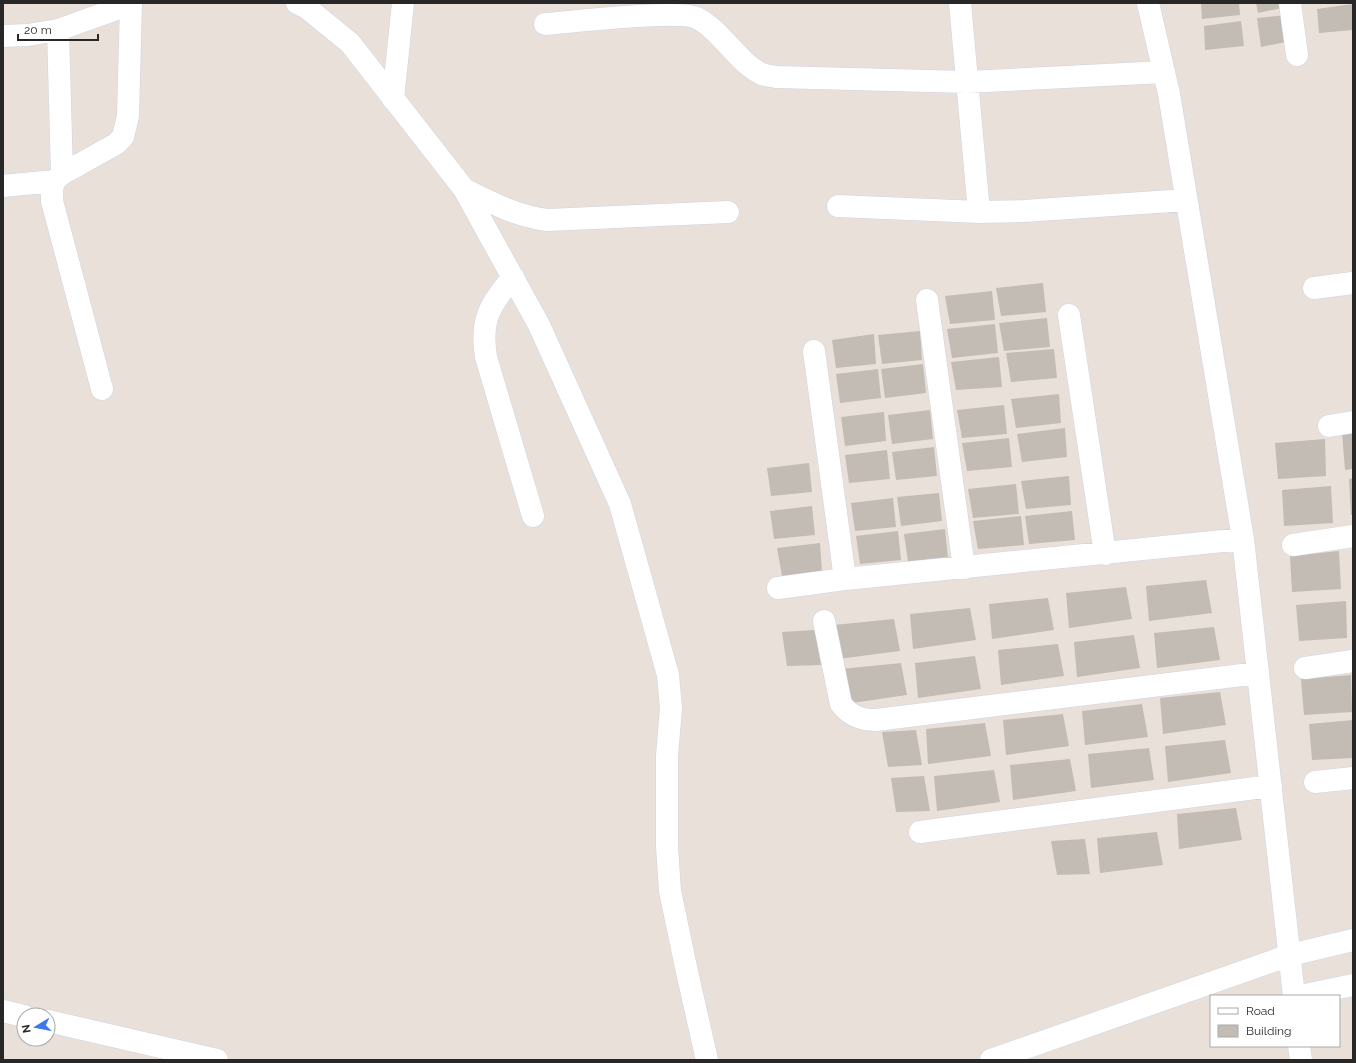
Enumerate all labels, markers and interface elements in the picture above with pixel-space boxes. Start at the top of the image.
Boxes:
scale bar [18,16,98,42]
text: 20 m [24,23,52,37]
legend [1210,995,1340,1047]
text: Road [1246,1004,1275,1018]
north arrow [16,1007,56,1047]
text: N [20,1023,34,1034]
text: Building [1246,1024,1292,1038]

